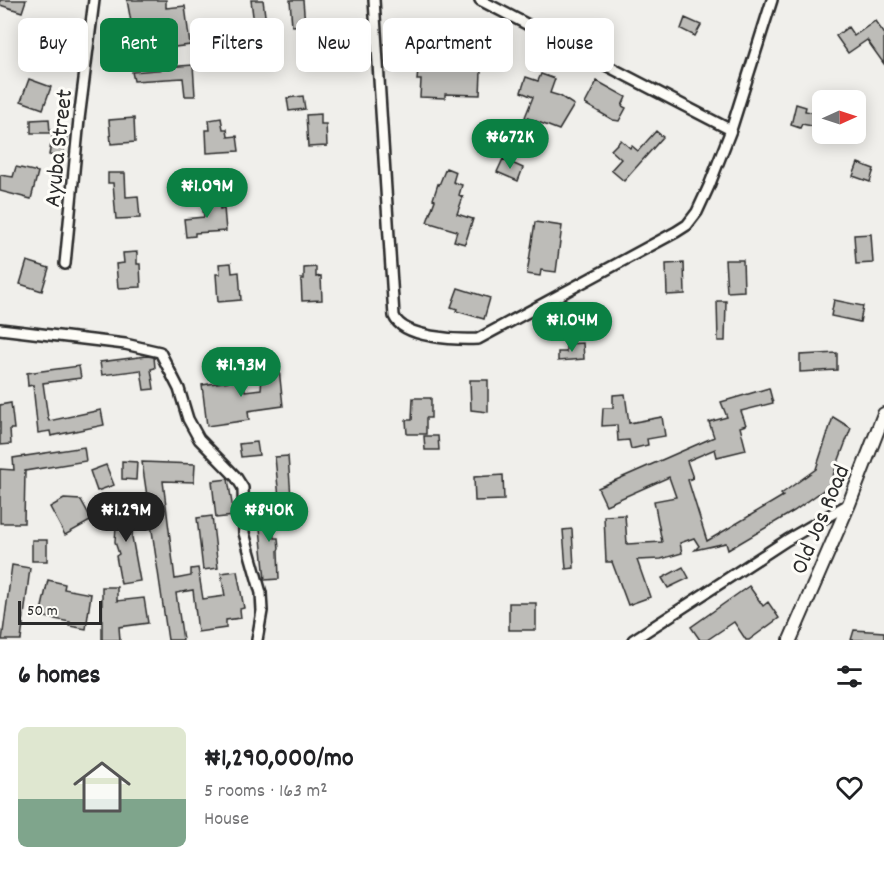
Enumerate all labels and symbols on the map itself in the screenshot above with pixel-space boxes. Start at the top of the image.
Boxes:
street label: Ayuba Street [37,87,83,209]
north arrow [812,90,866,144]
pin: ₦672K [468,119,552,170]
pin: ₦1.09M [158,168,256,219]
pin: ₦1.04M [523,302,621,353]
pin: ₦1.93M [192,347,290,398]
street label: Old Jos Road [783,460,860,580]
pin: ₦1.29M [77,492,175,543]
pin: ₦840K [227,492,311,543]
scale bar [18,598,102,626]

